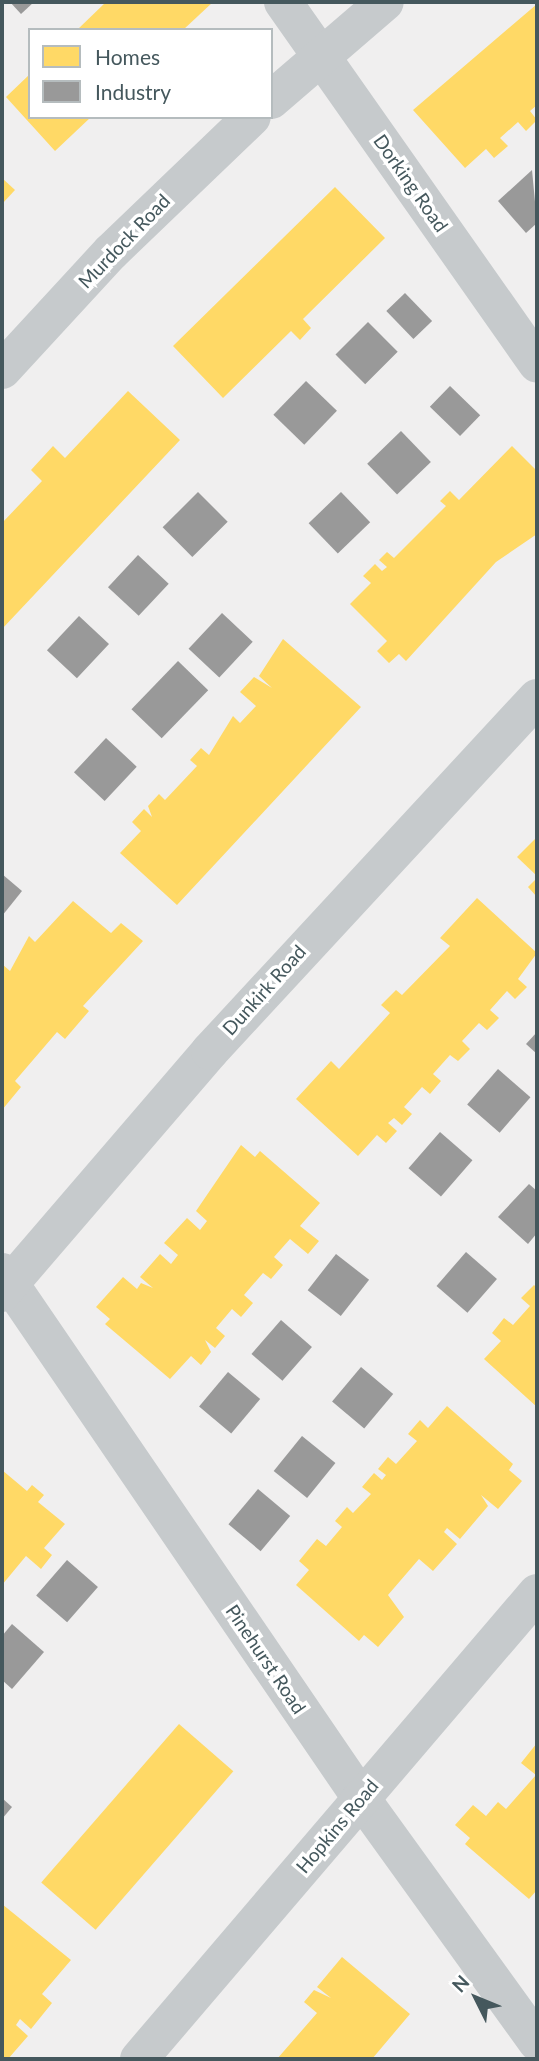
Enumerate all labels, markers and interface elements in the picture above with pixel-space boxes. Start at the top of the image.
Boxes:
legend [28,28,273,119]
text: Homes [95,44,160,69]
text: Industry [95,79,171,104]
street label: Dorking Road [369,130,453,236]
street label: Murdock Road [74,189,174,293]
street label: Dunkirk Road [218,940,310,1040]
street label: Pinehurst Road [221,1600,311,1718]
street label: Hopkins Road [291,1774,383,1878]
north arrow [441,1963,511,2033]
text: N [447,1970,474,1997]

